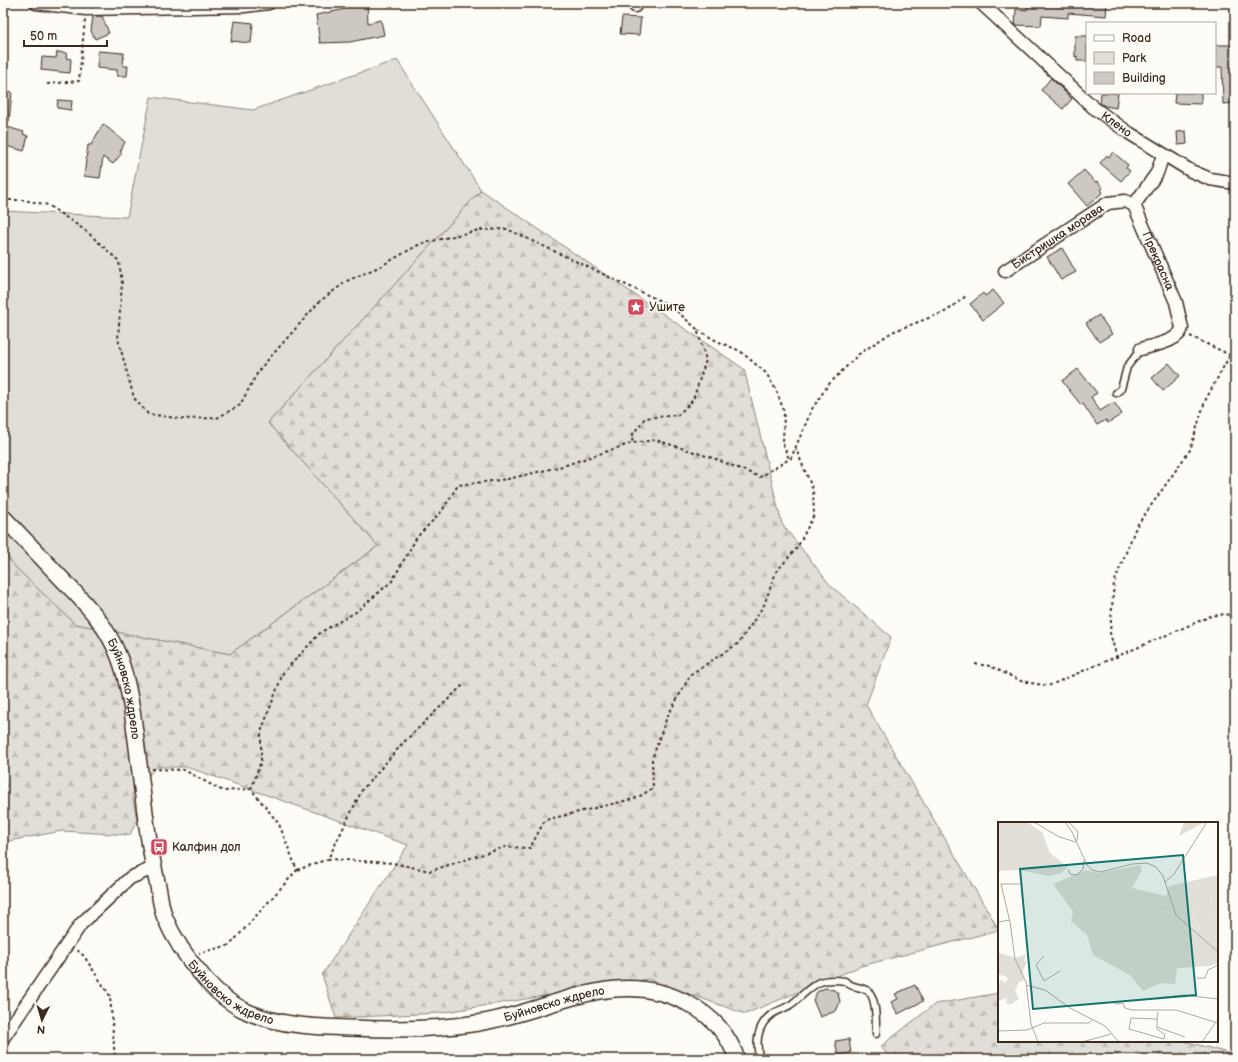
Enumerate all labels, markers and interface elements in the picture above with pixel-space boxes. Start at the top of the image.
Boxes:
scale bar [24,22,107,48]
legend [1086,22,1216,94]
text: 50 m [30,29,57,44]
text: Road [1122,31,1151,46]
text: Park [1122,51,1146,66]
text: Building [1122,71,1166,86]
street label: Клено [1098,108,1135,140]
street label: Бистришка морава [1009,200,1106,272]
street label: Прекрасна [1139,229,1178,293]
place icon: Ушите [626,297,646,317]
place label: Ушите [649,300,685,315]
street label: Буйновско ждрело [104,635,143,740]
inset map [998,822,1218,1042]
bus stop icon: Калфин дол [149,837,169,857]
place label: Калфин дол [172,840,241,855]
street label: Буйновско ждрело [185,957,275,1028]
street label: Буйновско ждрело [502,983,606,1025]
north arrow [22,1000,62,1040]
text: N [36,1023,46,1036]

